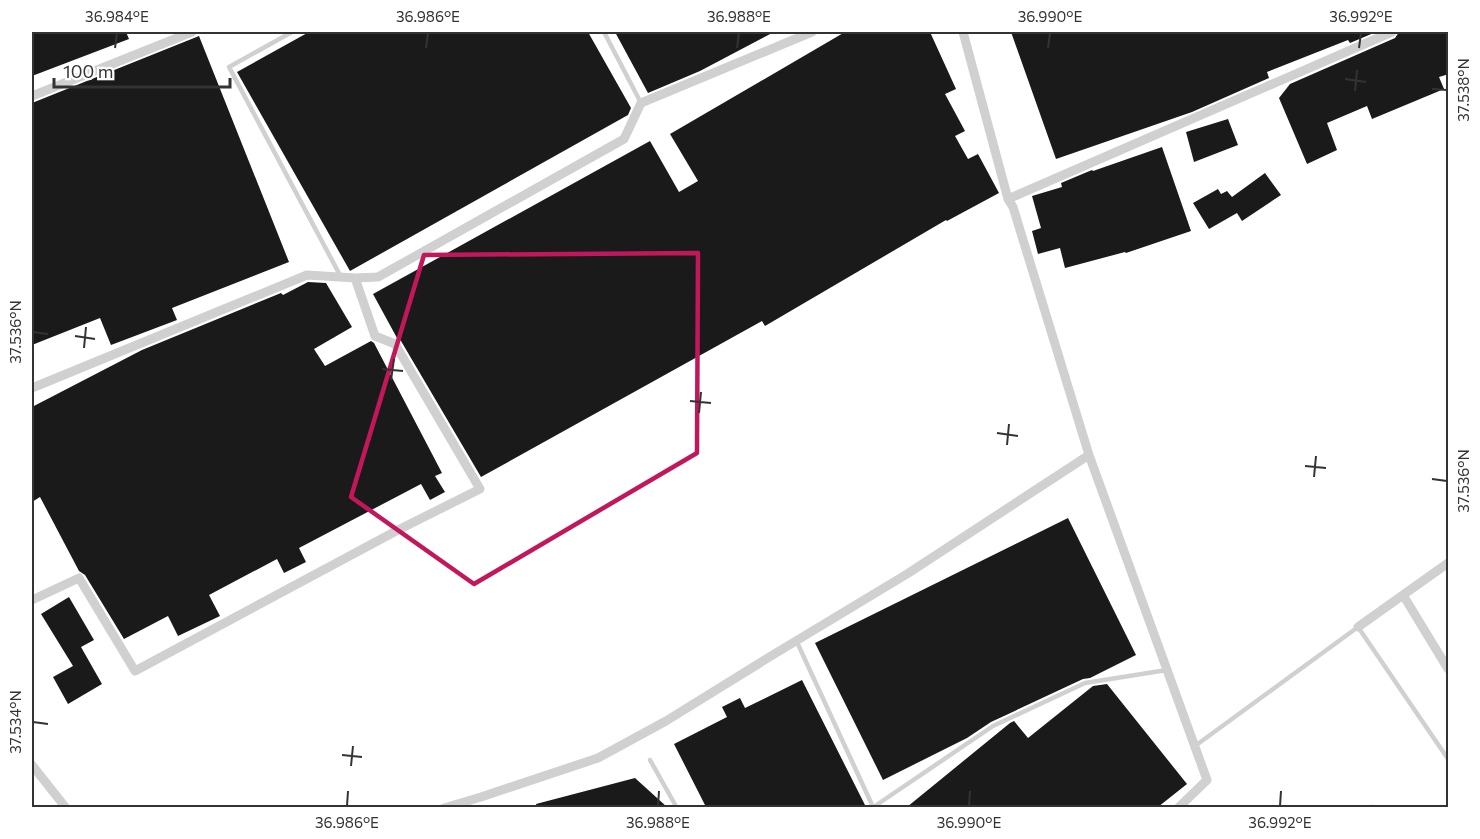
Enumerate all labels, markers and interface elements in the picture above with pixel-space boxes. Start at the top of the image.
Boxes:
text: 36.984°E [85,7,149,25]
text: 36.986°E [396,7,460,25]
text: 36.988°E [707,7,771,25]
text: 36.990°E [1018,7,1082,25]
text: 36.992°E [1329,7,1393,25]
scale bar [54,51,230,89]
text: 37.538°N [1454,58,1472,122]
text: 100 m [63,60,113,82]
text: 37.536°N [6,300,24,364]
text: 37.536°N [1454,449,1472,513]
text: 37.534°N [6,690,24,754]
text: 36.986°E [315,813,379,831]
text: 36.988°E [626,813,690,831]
text: 36.990°E [937,813,1001,831]
text: 36.992°E [1248,813,1312,831]

